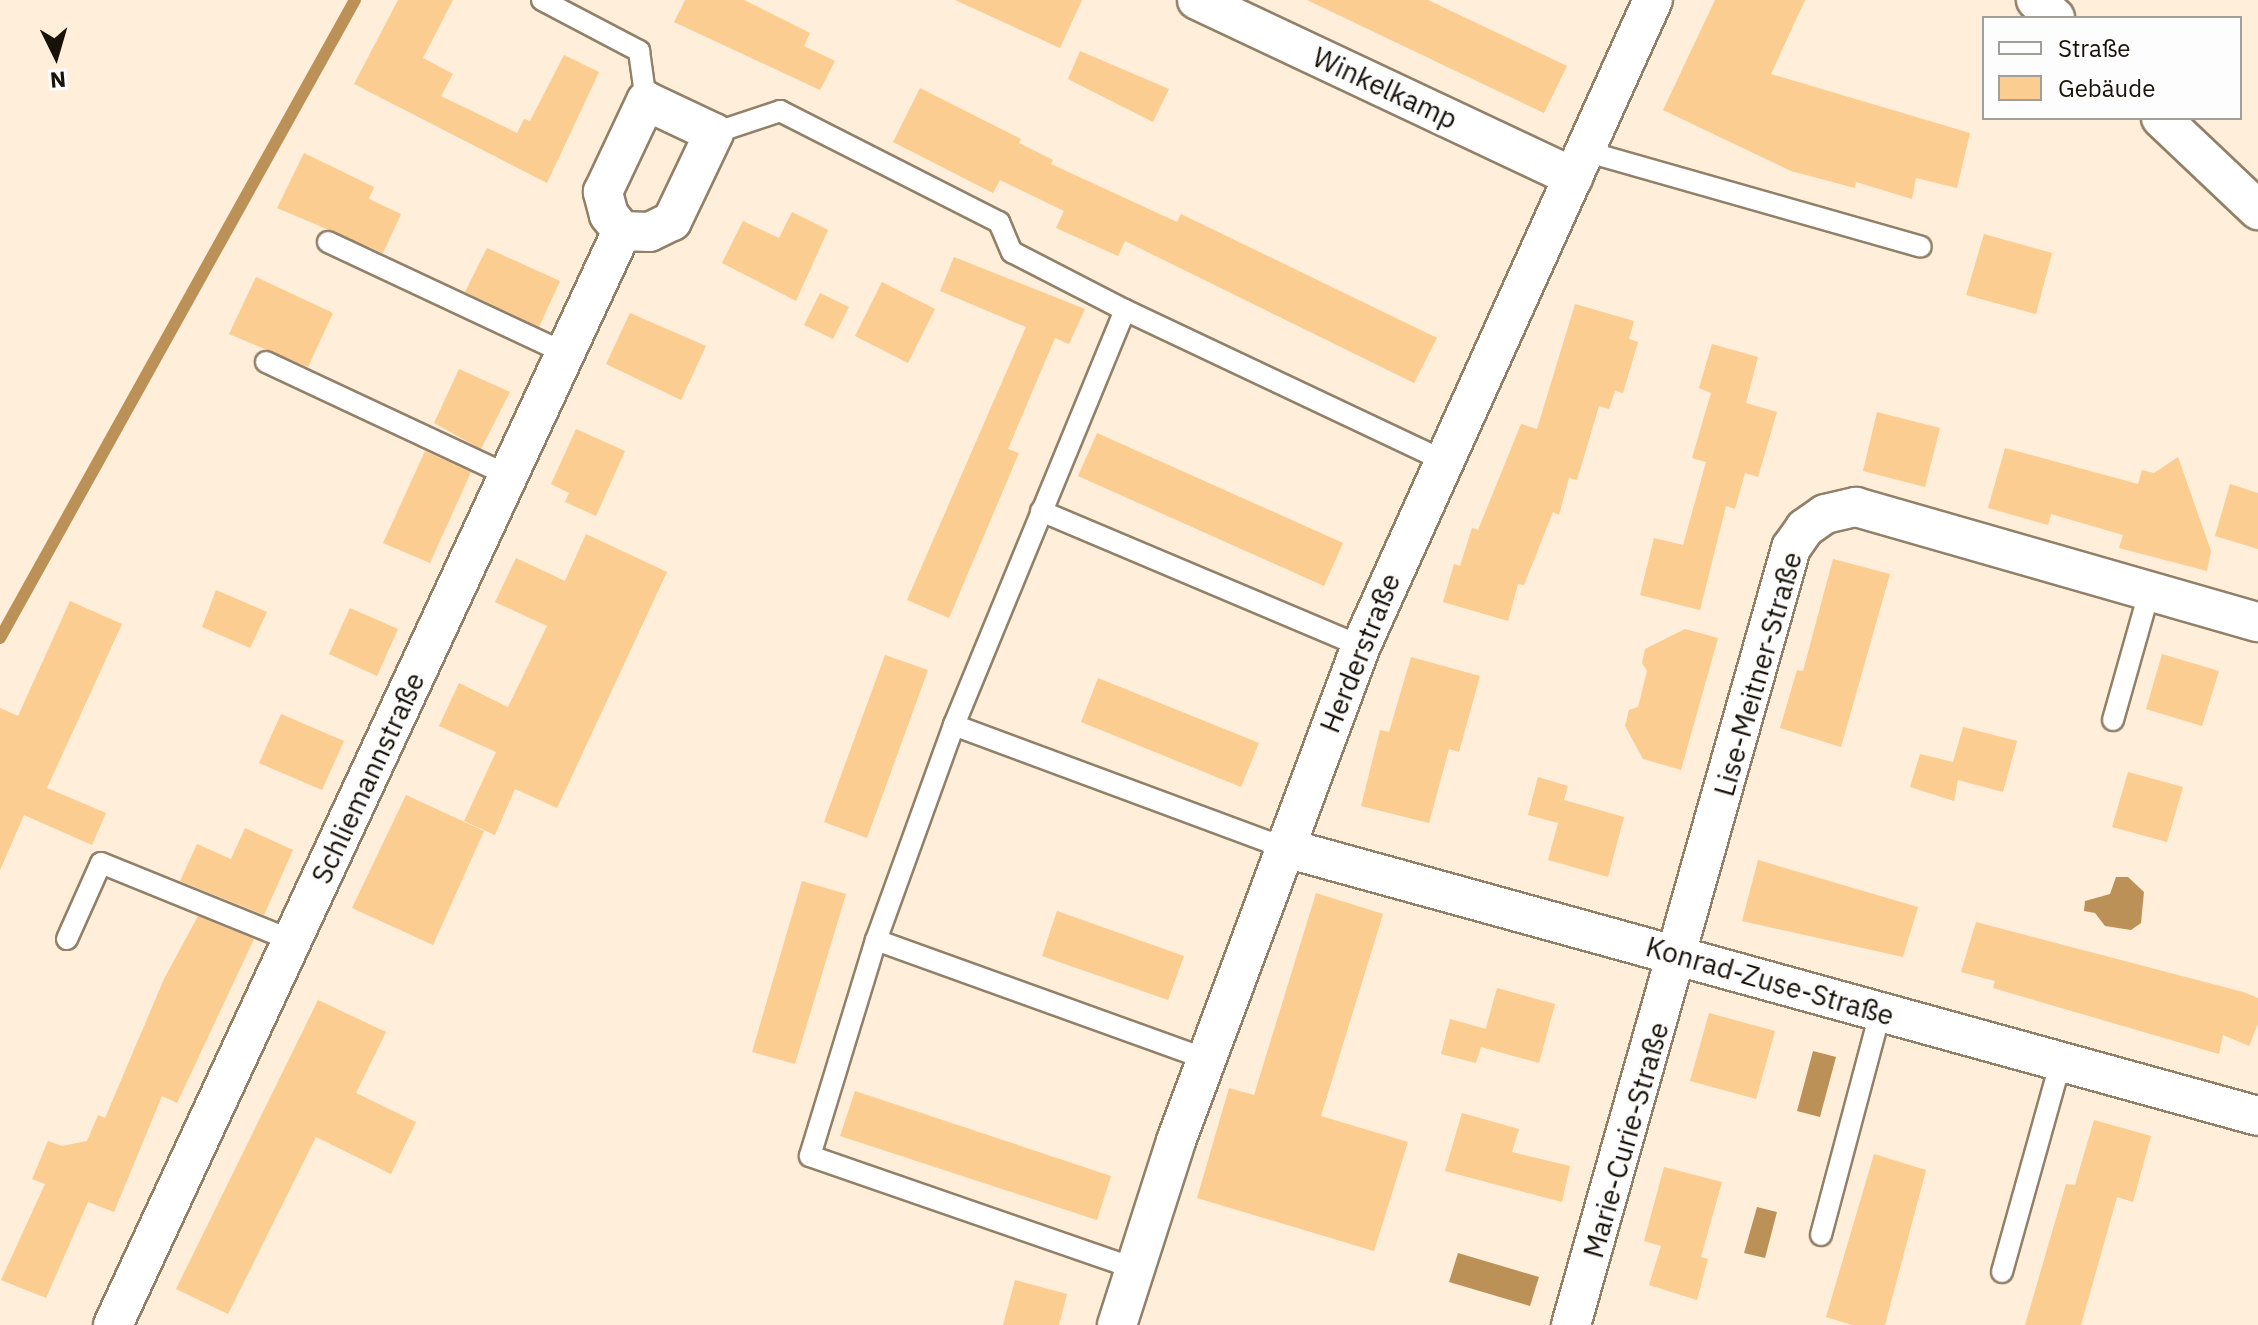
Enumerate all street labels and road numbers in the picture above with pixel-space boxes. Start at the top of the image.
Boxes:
street label: Winkelkamp [1307,40,1463,136]
street label: Lise-Meitner-Straße [1707,548,1809,800]
street label: Herderstraße [1313,568,1407,738]
street label: Schliemannstraße [304,667,432,889]
street label: Konrad-Zuse-Straße [1642,930,1898,1032]
street label: Marie-Curie-Straße [1576,1018,1676,1262]

